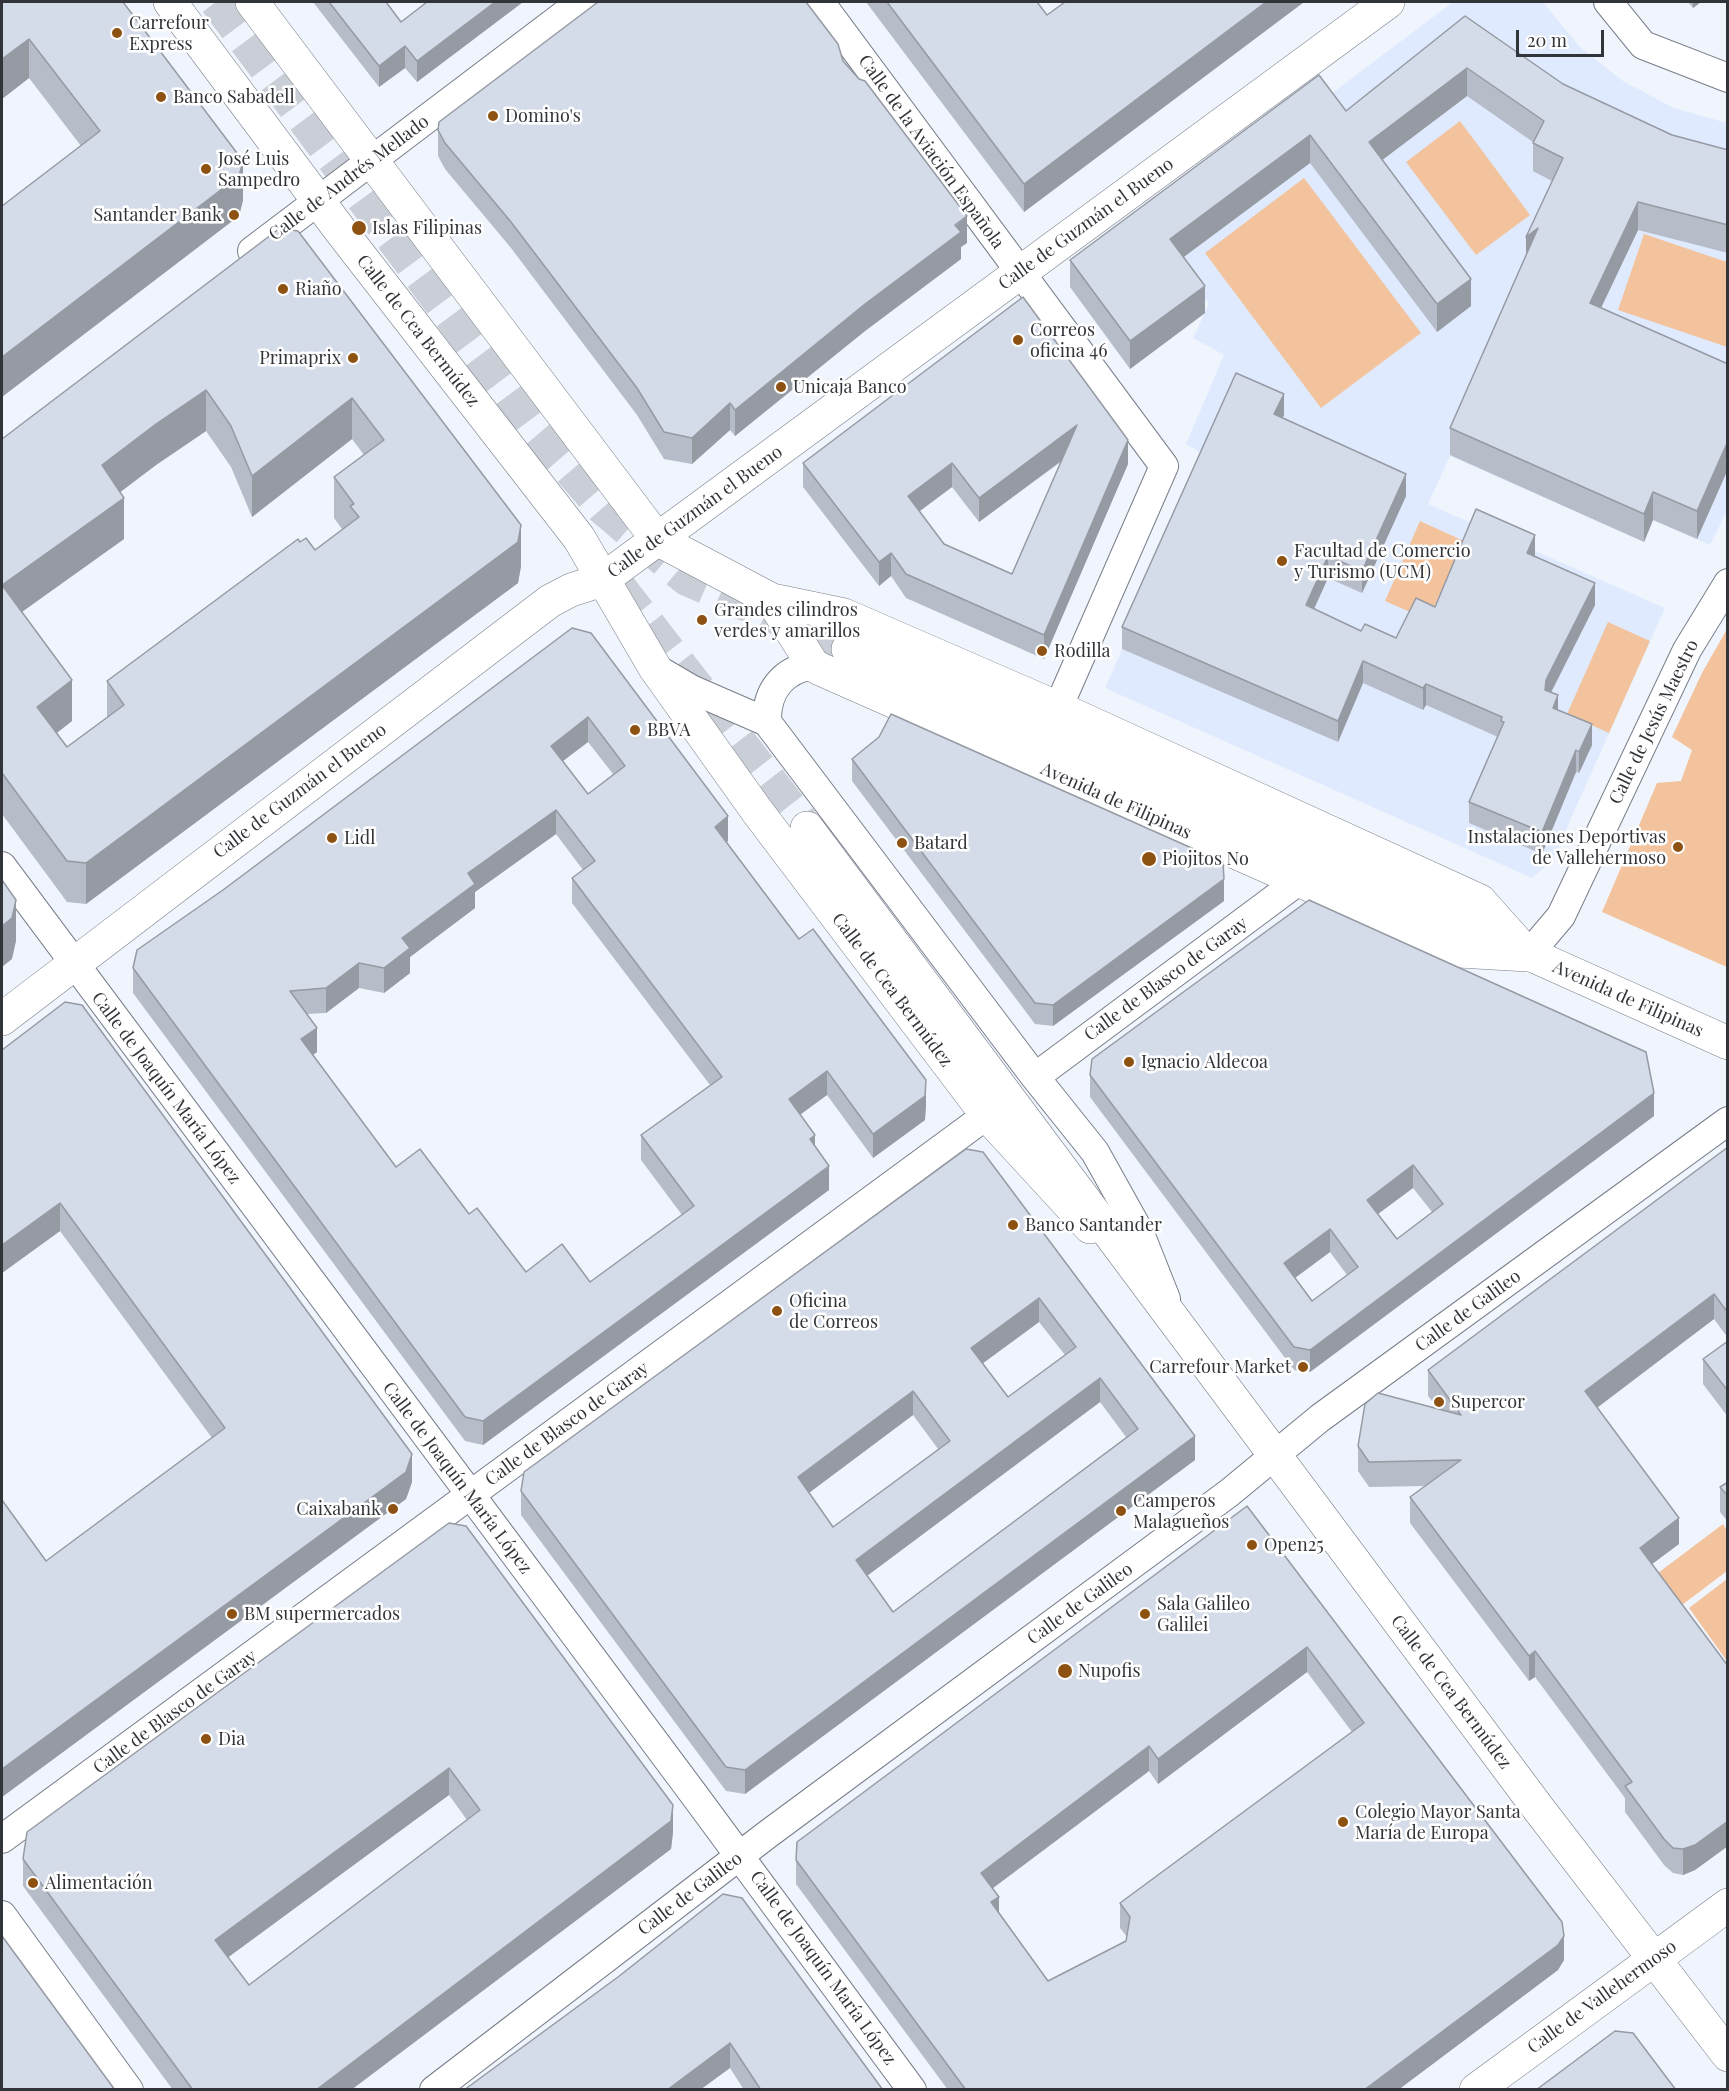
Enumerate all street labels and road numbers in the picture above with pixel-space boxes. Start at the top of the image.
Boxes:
street label: Calle de la Aviación Española [853,51,1009,253]
street label: Calle de Andrés Mellado [265,111,433,245]
street label: Calle de Guzmán el Bueno [994,153,1178,295]
street label: Calle de Cea Bermúdez [352,251,484,411]
street label: Calle de Guzmán el Bueno [603,441,787,583]
street label: Calle de Jesús Maestro [1605,636,1703,808]
street label: Calle de Guzmán el Bueno [209,719,391,863]
street label: Avenida de Filipinas [1037,758,1195,844]
street label: Calle de Cea Bermúdez [827,909,957,1071]
street label: Calle de Blasco de Garay [1080,912,1252,1046]
street label: Avenida de Filipinas [1549,956,1707,1042]
street label: Calle de Joaquín María López [87,988,245,1188]
street label: Calle de Galileo [1411,1266,1525,1356]
street label: Calle de Blasco de Garay [481,1357,653,1491]
street label: Calle de Joaquín María López [378,1378,536,1578]
street label: Calle de Galileo [1023,1559,1137,1649]
street label: Calle de Cea Bermúdez [1386,1611,1516,1773]
street label: Calle de Blasco de Garay [89,1645,261,1779]
street label: Calle de Galileo [634,1848,746,1940]
street label: Calle de Joaquín María López [745,1867,901,2069]
street label: Calle de Vallehermoso [1523,1936,1681,2058]

